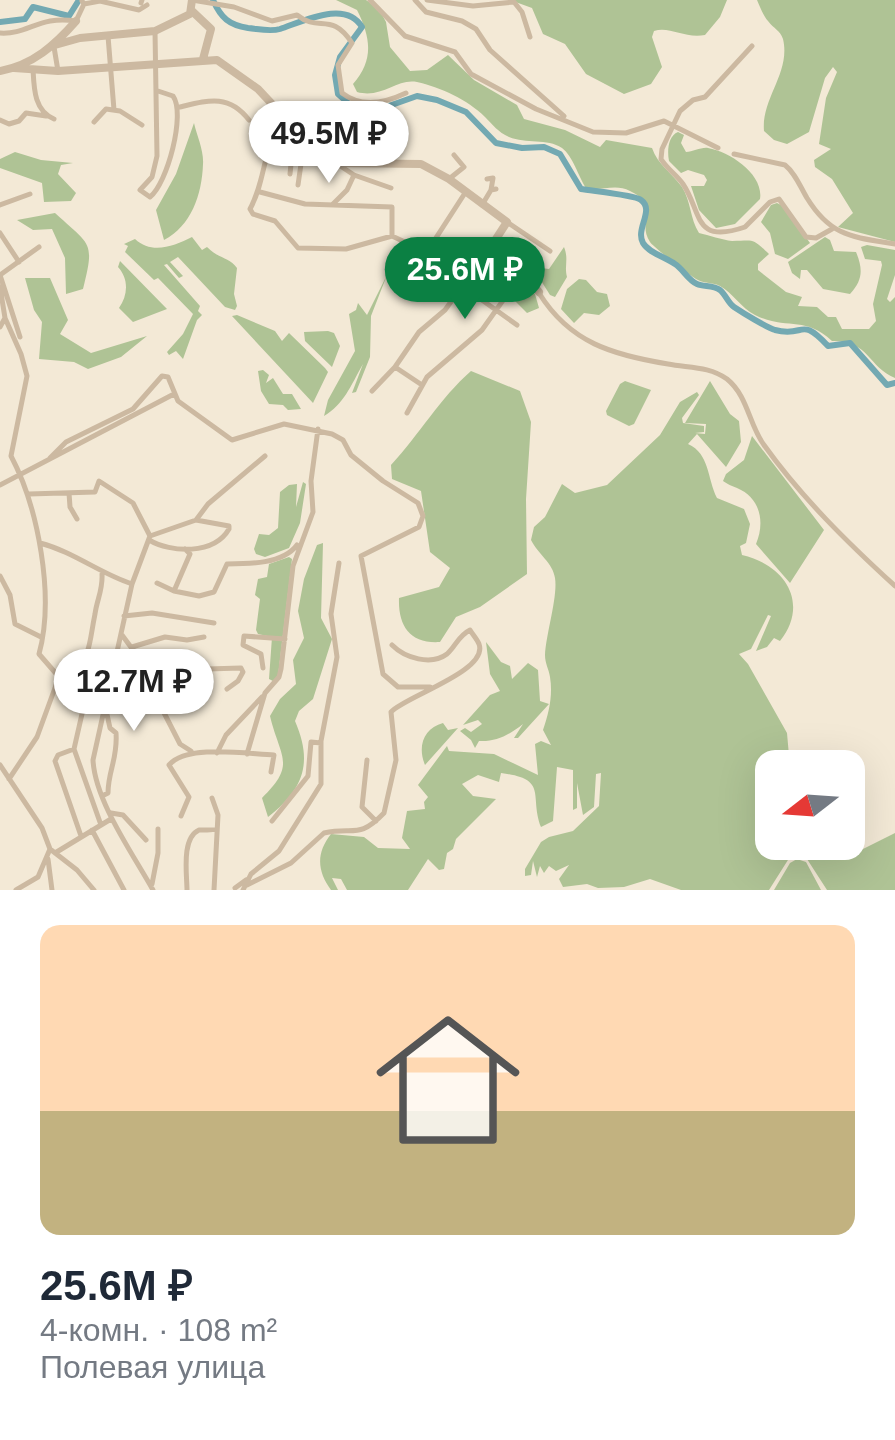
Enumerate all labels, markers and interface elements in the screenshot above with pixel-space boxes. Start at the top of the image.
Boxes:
pin: 49.5M ₽ [237,101,421,186]
text: 49.5M ₽ [271,115,387,151]
pin: 25.6M ₽ [373,237,557,322]
text: 25.6M ₽ [407,251,523,287]
pin: 12.7M ₽ [42,649,226,734]
text: 12.7M ₽ [76,663,192,699]
north arrow [755,750,865,860]
map controls [755,750,865,860]
icon: home [358,990,538,1170]
text: 25.6M ₽ [40,1262,193,1309]
text: 4-комн. · 108 m² [40,1312,277,1348]
text: Полевая улица [40,1349,265,1385]

